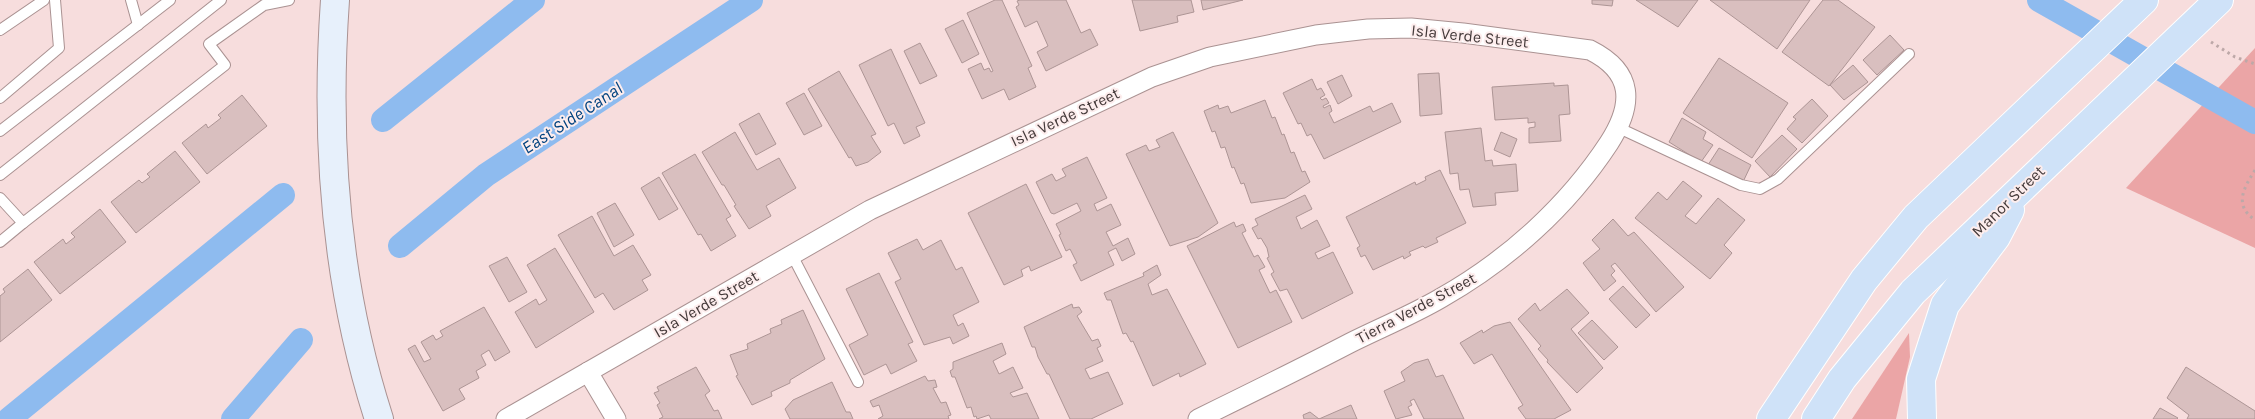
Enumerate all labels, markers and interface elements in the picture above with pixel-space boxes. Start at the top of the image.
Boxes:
street label: Isla Verde Street [1410,20,1530,52]
water label: East Side Canal [518,77,627,159]
street label: Isla Verde Street [1008,83,1122,151]
street label: Manor Street [1967,161,2049,241]
street label: Isla Verde Street [650,266,762,342]
street label: Tierra Verde Street [1353,268,1479,348]

